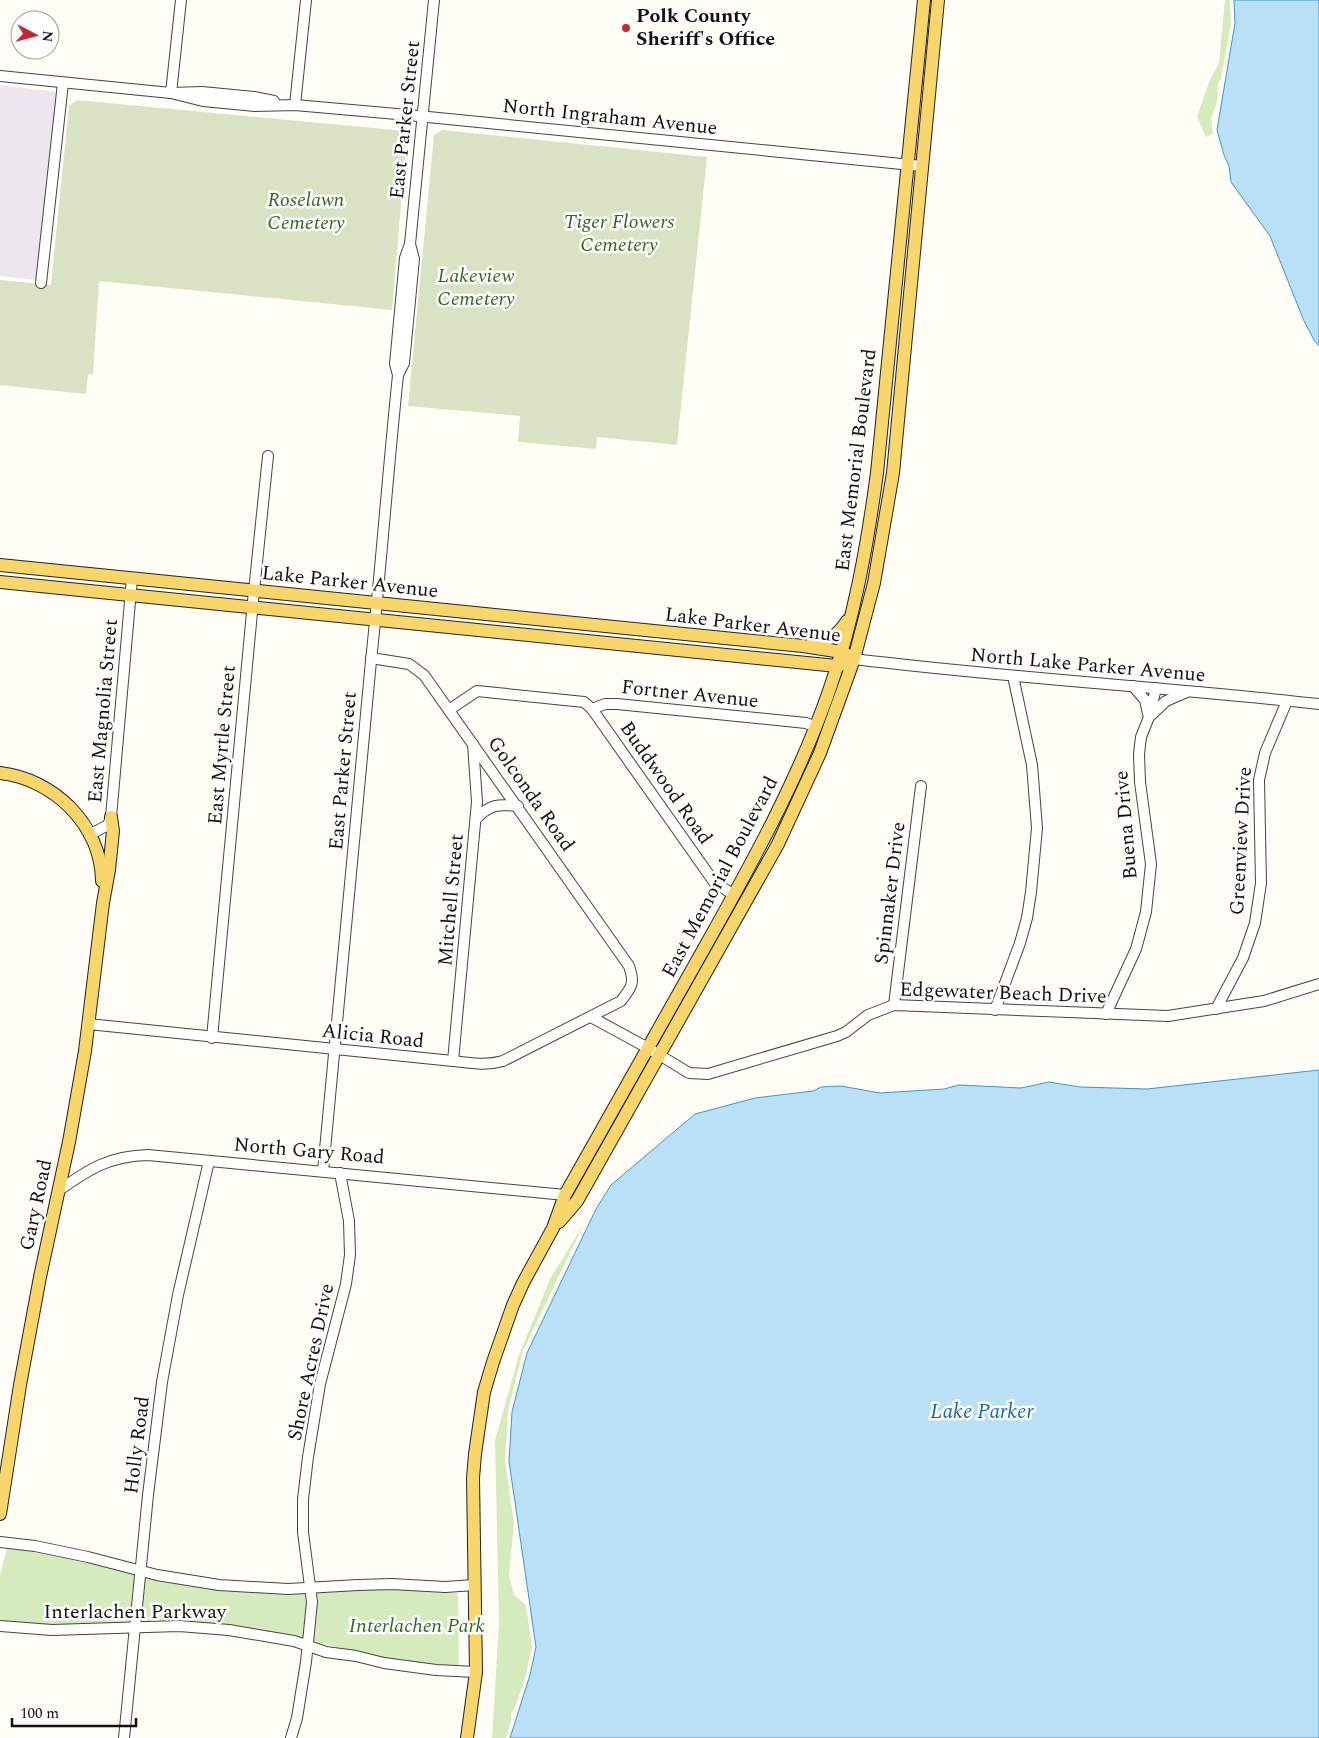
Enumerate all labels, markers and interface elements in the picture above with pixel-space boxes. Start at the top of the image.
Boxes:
place label: Polk County Sheriff's Office [636,1,775,54]
north arrow [10,10,60,60]
marker: Polk County Sheriff's Office [620,22,632,34]
text: N [36,30,58,43]
street label: East Parker Street [382,39,428,201]
street label: North Ingraham Avenue [501,91,719,143]
park label: Roselawn Cemetery [267,185,345,238]
park label: Tiger Flowers Cemetery [564,207,674,260]
park label: Lakeview Cemetery [437,261,515,314]
street label: East Memorial Boulevard [827,347,885,573]
street label: Lake Parker Avenue [260,558,440,606]
street label: Lake Parker Avenue [663,599,843,651]
street label: East Magnolia Street [80,618,126,804]
street label: North Lake Parker Avenue [969,640,1207,690]
street label: East Myrtle Street [200,664,244,826]
street label: Fortner Avenue [620,672,760,716]
street label: East Parker Street [321,690,365,852]
street label: Buddwood Road [612,715,720,851]
street label: Golconda Road [480,730,582,858]
street label: Greenview Drive [1222,766,1260,916]
street label: Buena Drive [1106,769,1146,881]
street label: East Memorial Boulevard [654,771,786,983]
street label: Spinnaker Drive [866,820,914,966]
street label: Mitchell Street [430,833,472,967]
street label: Edgewater Beach Drive [899,974,1107,1012]
street label: Alicia Road [320,1016,426,1056]
street label: North Gary Road [232,1129,386,1173]
street label: Gary Road [12,1157,60,1253]
street label: Shore Acres Drive [280,1281,342,1443]
street label: Holly Road [116,1394,158,1496]
water label: Lake Parker [930,1396,1034,1428]
street label: Interlachen Parkway [44,1597,228,1627]
park label: Interlachen Park [349,1611,486,1641]
scale bar [12,1696,136,1728]
text: 100 m [20,1702,59,1725]

